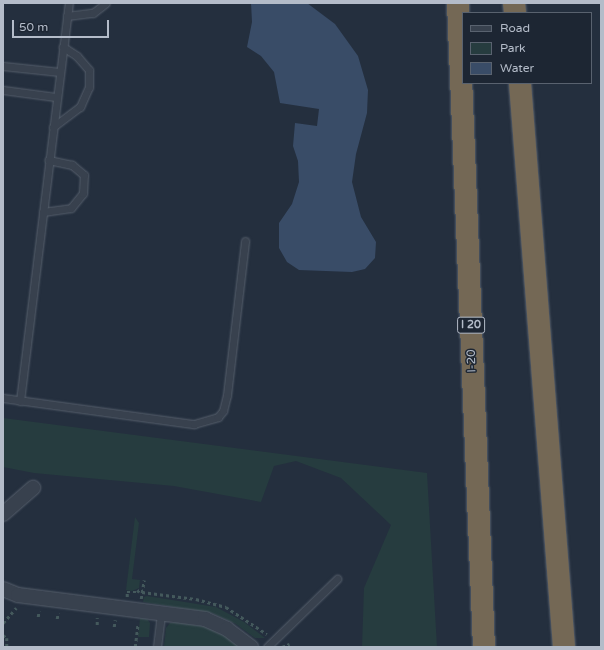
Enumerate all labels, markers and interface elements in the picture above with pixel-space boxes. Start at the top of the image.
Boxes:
scale bar [14,12,111,38]
legend [462,12,592,84]
text: 50 m [19,20,48,34]
text: Road [500,21,530,35]
text: Park [500,41,526,55]
text: Water [500,61,534,75]
road number: I 20 [457,316,485,334]
street label: I-20 [464,349,480,373]

